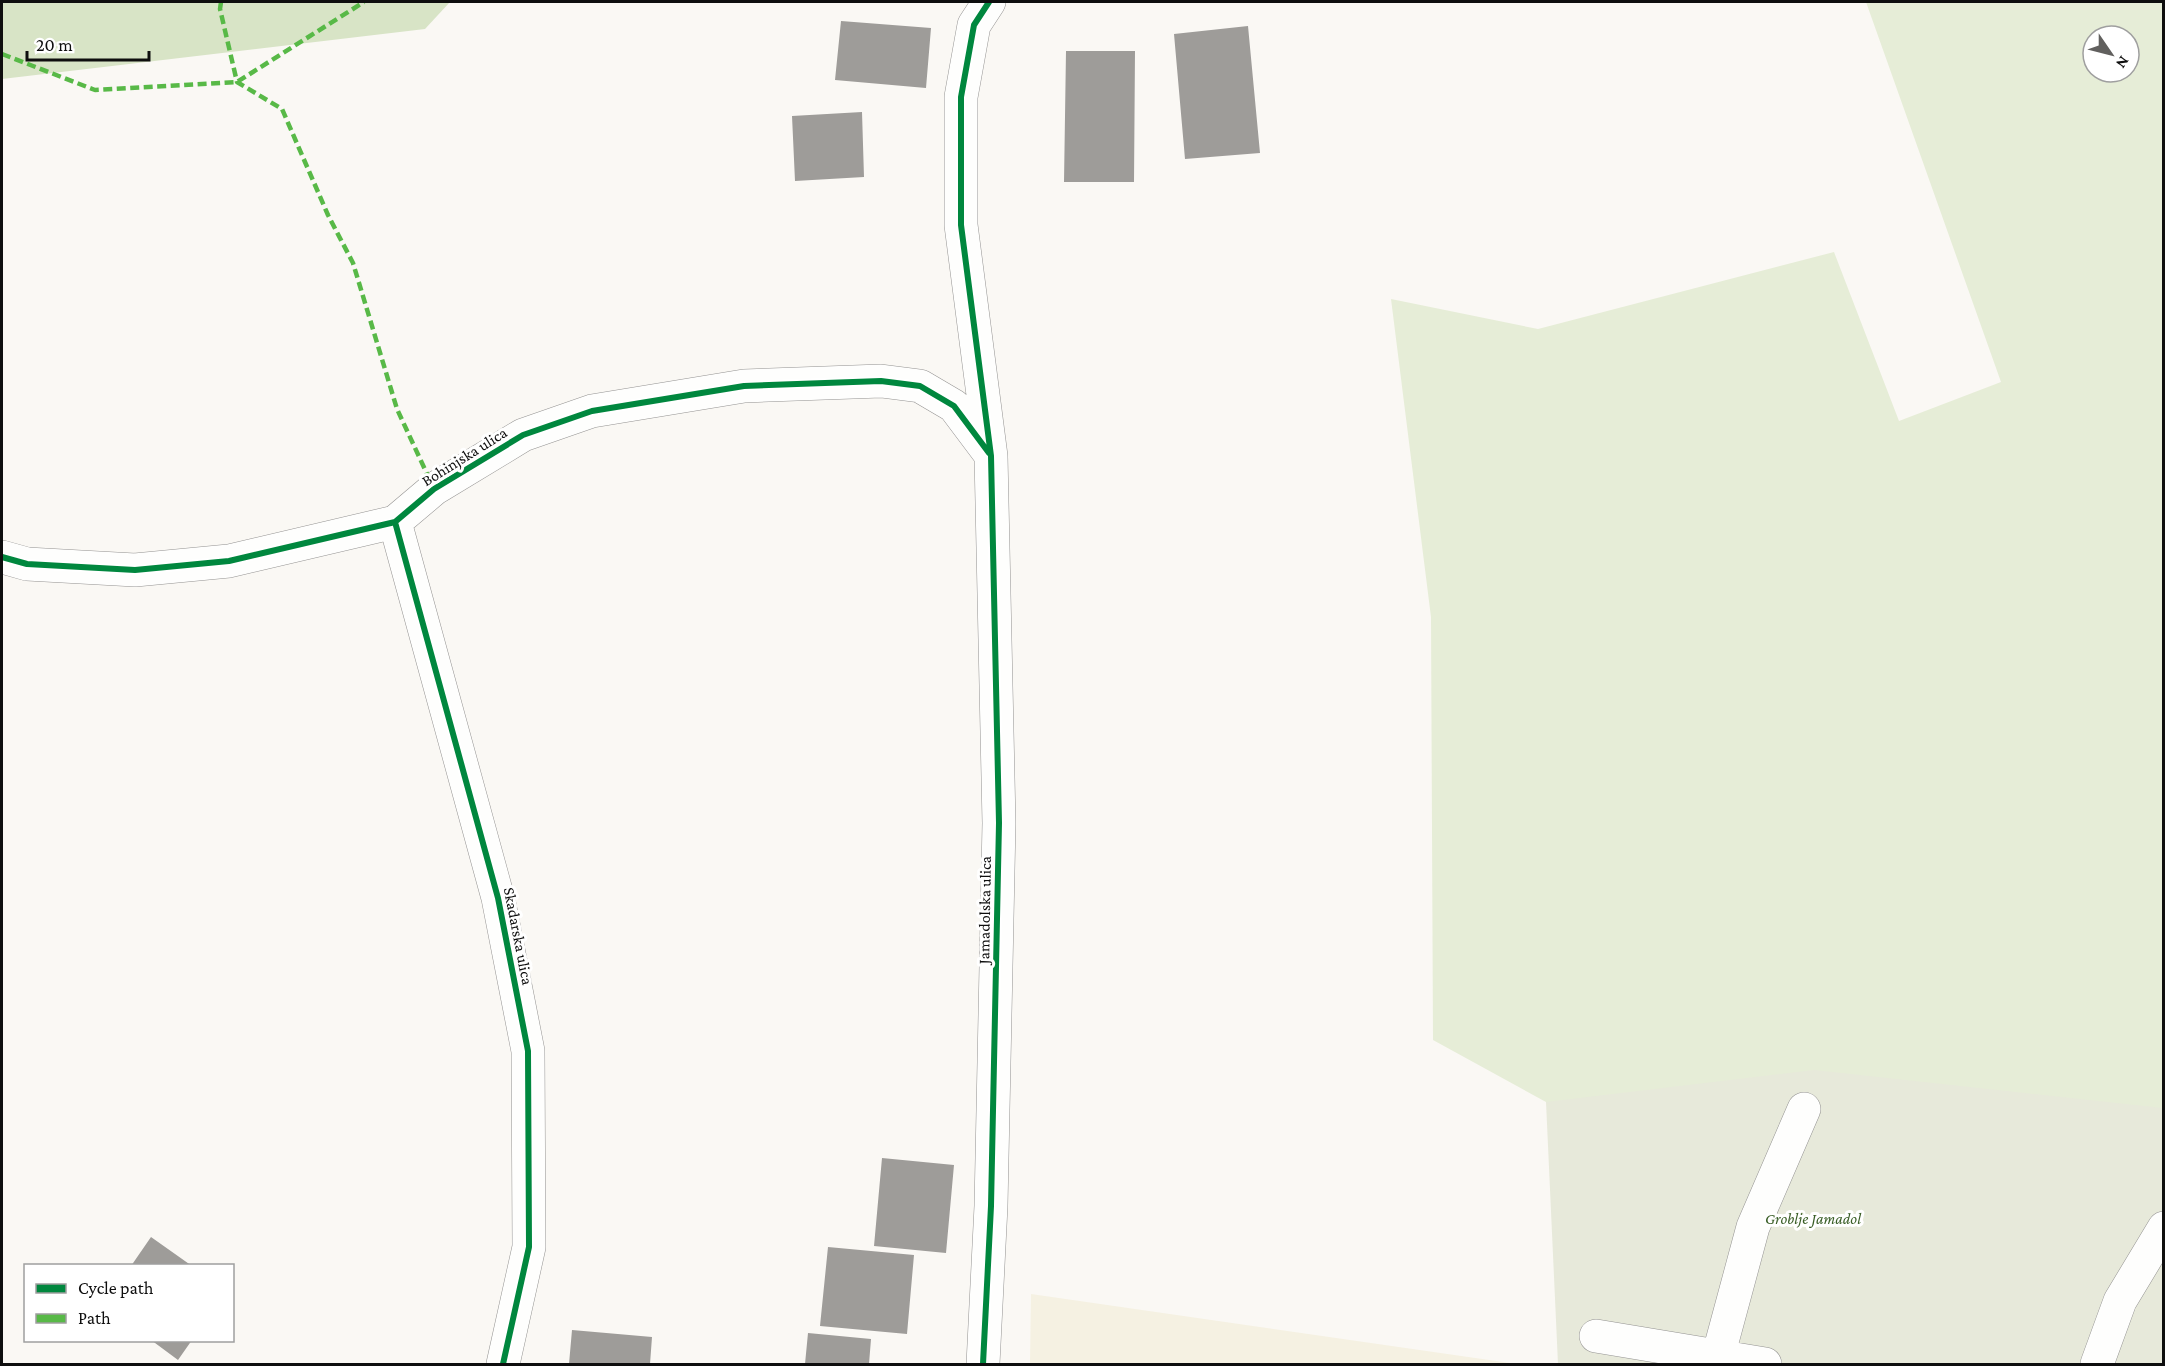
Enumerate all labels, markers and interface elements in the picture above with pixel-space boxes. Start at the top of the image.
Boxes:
scale bar [27,24,148,62]
north arrow [2081,24,2141,84]
text: 20 m [36,35,73,55]
text: N [2113,53,2133,72]
street label: Bohinjska ulica [419,423,511,490]
street label: Jamadolska ulica [975,855,995,966]
street label: Skadarska ulica [501,886,536,987]
park label: Groblje Jamadol [1765,1210,1862,1228]
legend [24,1264,234,1342]
text: Cycle path [78,1278,154,1298]
text: Path [78,1308,111,1328]

